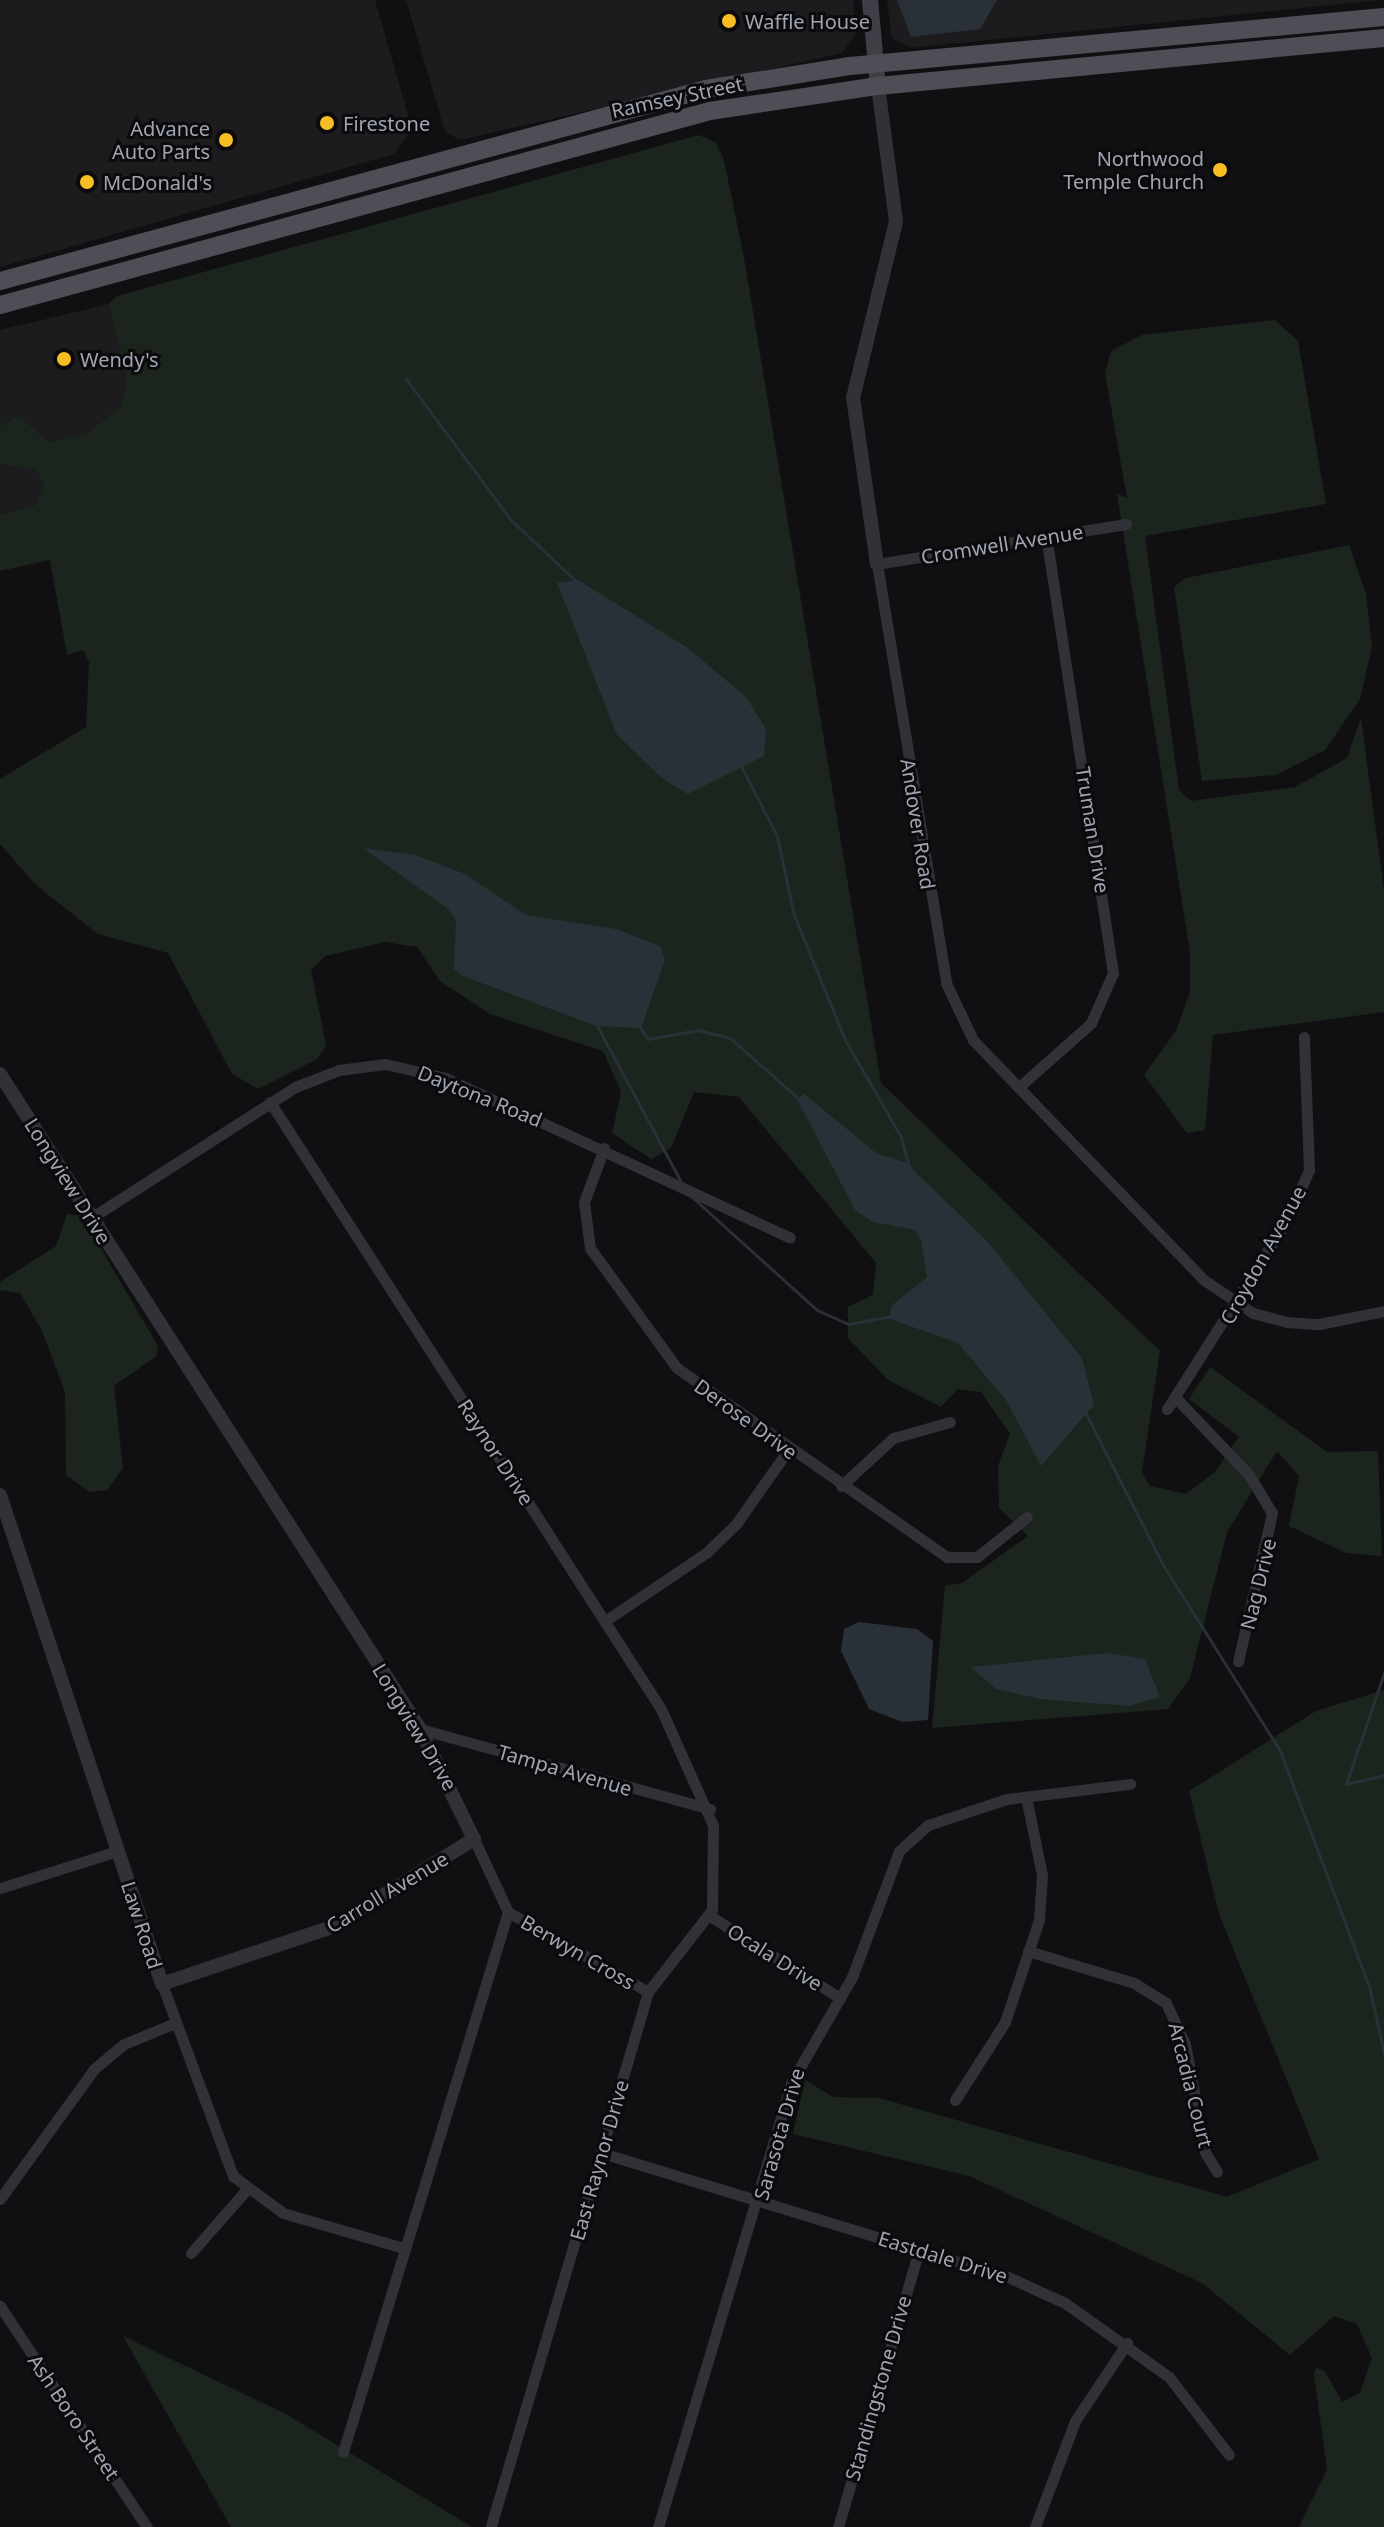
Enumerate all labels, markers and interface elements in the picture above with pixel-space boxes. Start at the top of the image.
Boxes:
place label: Waffle House [745,9,870,33]
marker: Waffle House [720,12,738,30]
street label: Ramsey Street [609,71,745,123]
place label: Firestone [343,111,430,135]
marker: Firestone [318,114,336,132]
place label: Advance Auto Parts [112,116,210,163]
marker: Advance Auto Parts [217,131,235,149]
place label: Northwood Temple Church [1063,146,1204,193]
marker: Northwood Temple Church [1211,161,1229,179]
place label: McDonald's [103,170,212,194]
marker: McDonald's [78,173,96,191]
place label: Wendy's [80,347,159,371]
marker: Wendy's [55,350,73,368]
street label: Cromwell Avenue [919,519,1085,569]
street label: Andover Road [896,757,940,891]
street label: Truman Drive [1071,765,1115,895]
street label: Daytona Road [414,1060,546,1132]
street label: Longview Drive [20,1114,116,1248]
street label: Croydon Avenue [1215,1182,1311,1328]
street label: Derose Drive [690,1374,802,1464]
street label: Raynor Drive [453,1395,539,1509]
street label: Nag Drive [1235,1536,1281,1632]
street label: Longview Drive [368,1659,462,1795]
street label: Tampa Avenue [495,1739,635,1801]
street label: Carroll Avenue [322,1846,452,1938]
street label: Law Road [117,1878,167,1972]
street label: Berwyn Cross [517,1910,639,1994]
street label: Ocala Drive [723,1918,827,1996]
street label: Arcadia Court [1164,2020,1218,2150]
street label: Sarasota Drive [749,2065,809,2203]
street label: East Raynor Drive [565,2077,633,2243]
street label: Eastdale Drive [876,2226,1010,2288]
street label: Standingstone Drive [840,2293,916,2483]
street label: Ash Boro Street [23,2350,125,2484]

